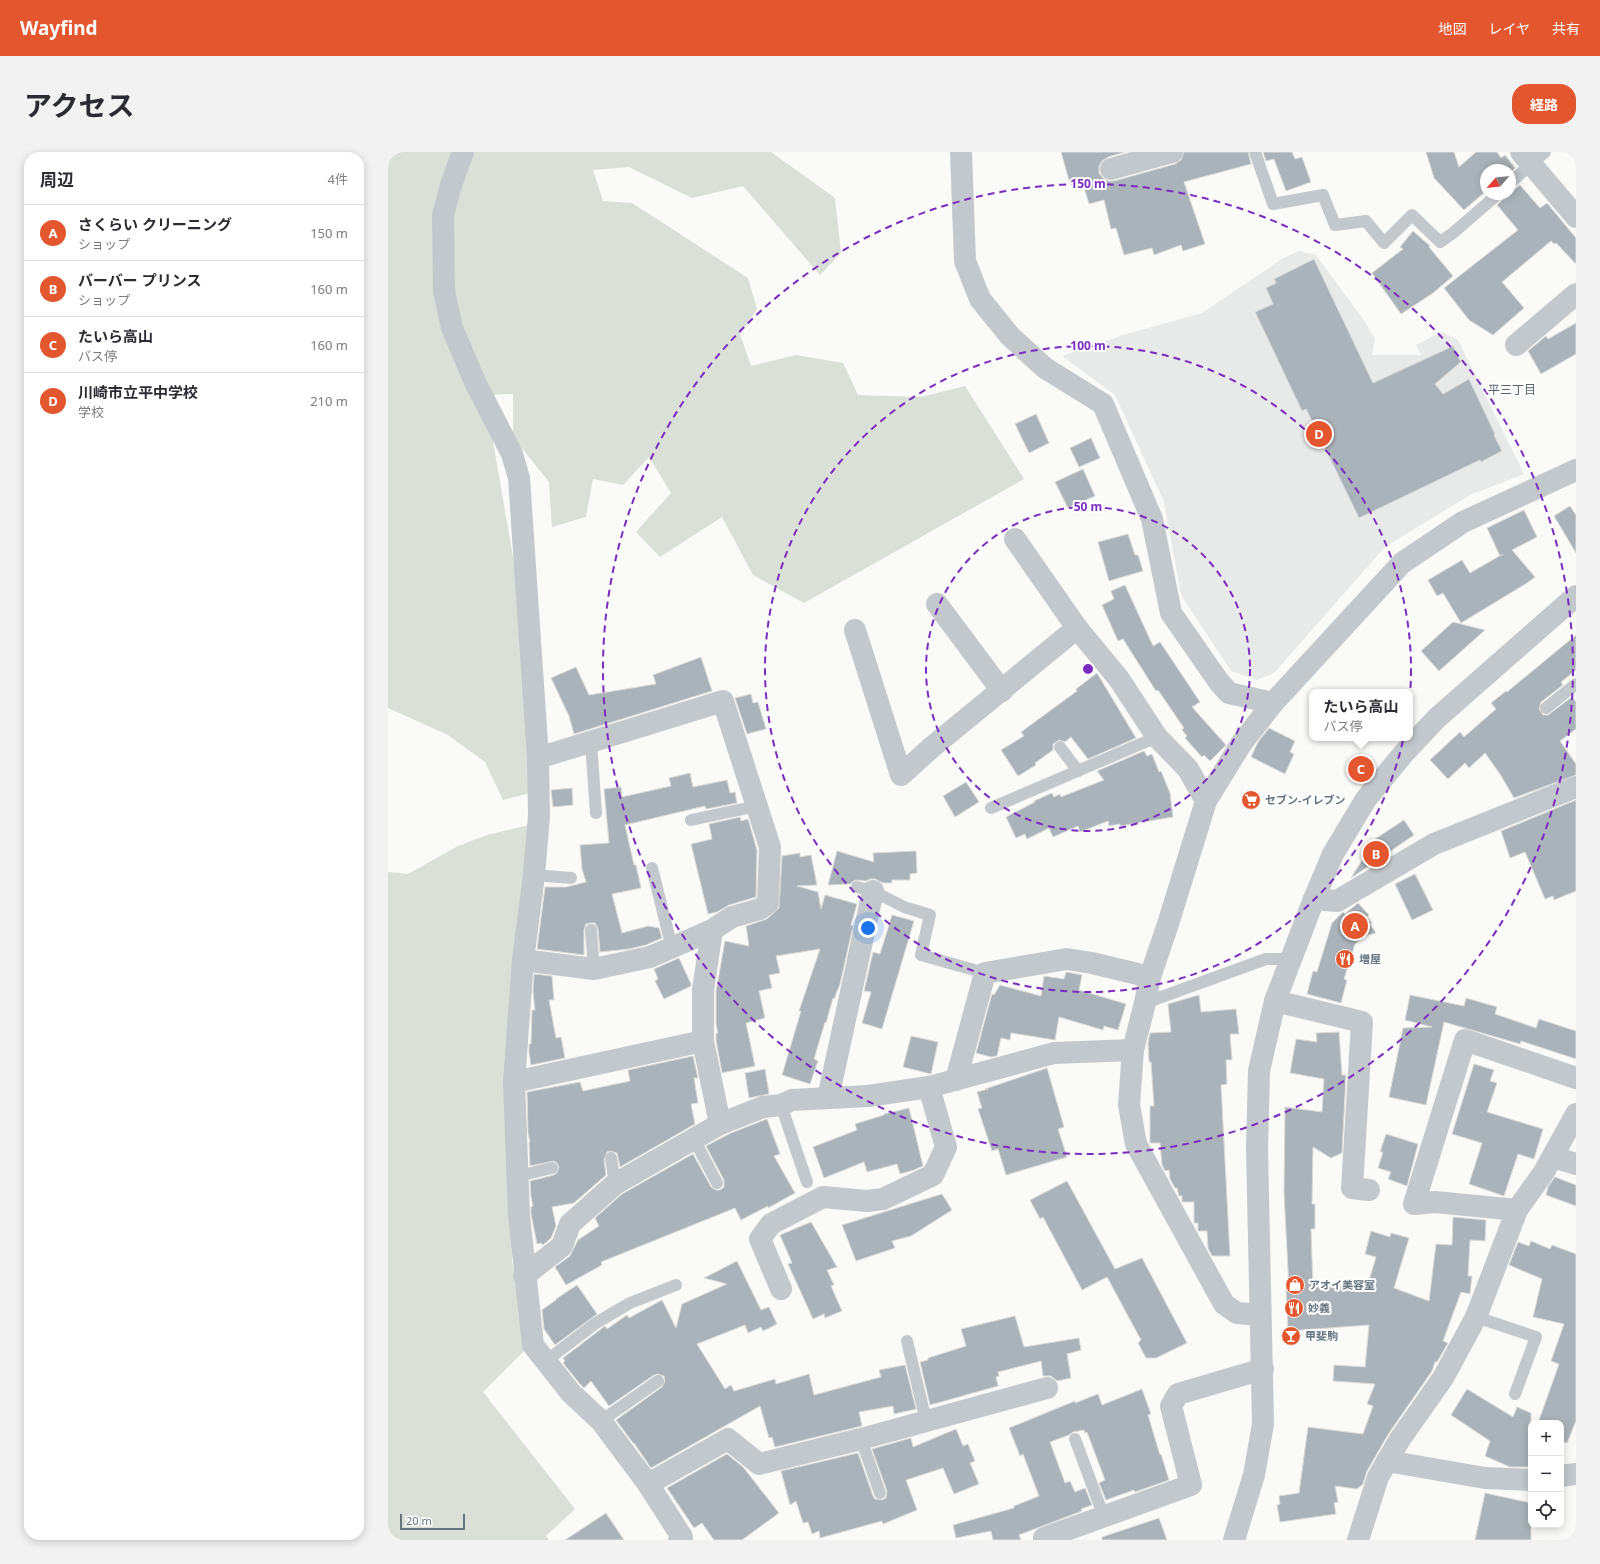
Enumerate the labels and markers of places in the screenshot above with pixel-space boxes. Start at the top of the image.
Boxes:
pin: D [1306,419,1332,449]
centre of rings [1081,662,1095,676]
pin: C [1348,754,1374,784]
supermarket icon: セブン-イレブン [1240,789,1262,811]
place label: セブン-イレブン [1265,792,1346,807]
pin: B [1363,839,1389,869]
pin: A [1342,911,1368,941]
restaurant icon: 増屋 [1334,948,1356,970]
place label: 増屋 [1359,951,1381,966]
shop icon: アオイ美容室 [1284,1274,1306,1296]
place label: アオイ美容室 [1309,1277,1375,1292]
restaurant icon: 妙義 [1283,1297,1305,1319]
place label: 妙義 [1308,1300,1330,1315]
bar icon: 甲斐駒 [1280,1325,1302,1347]
place label: 甲斐駒 [1305,1328,1338,1343]

